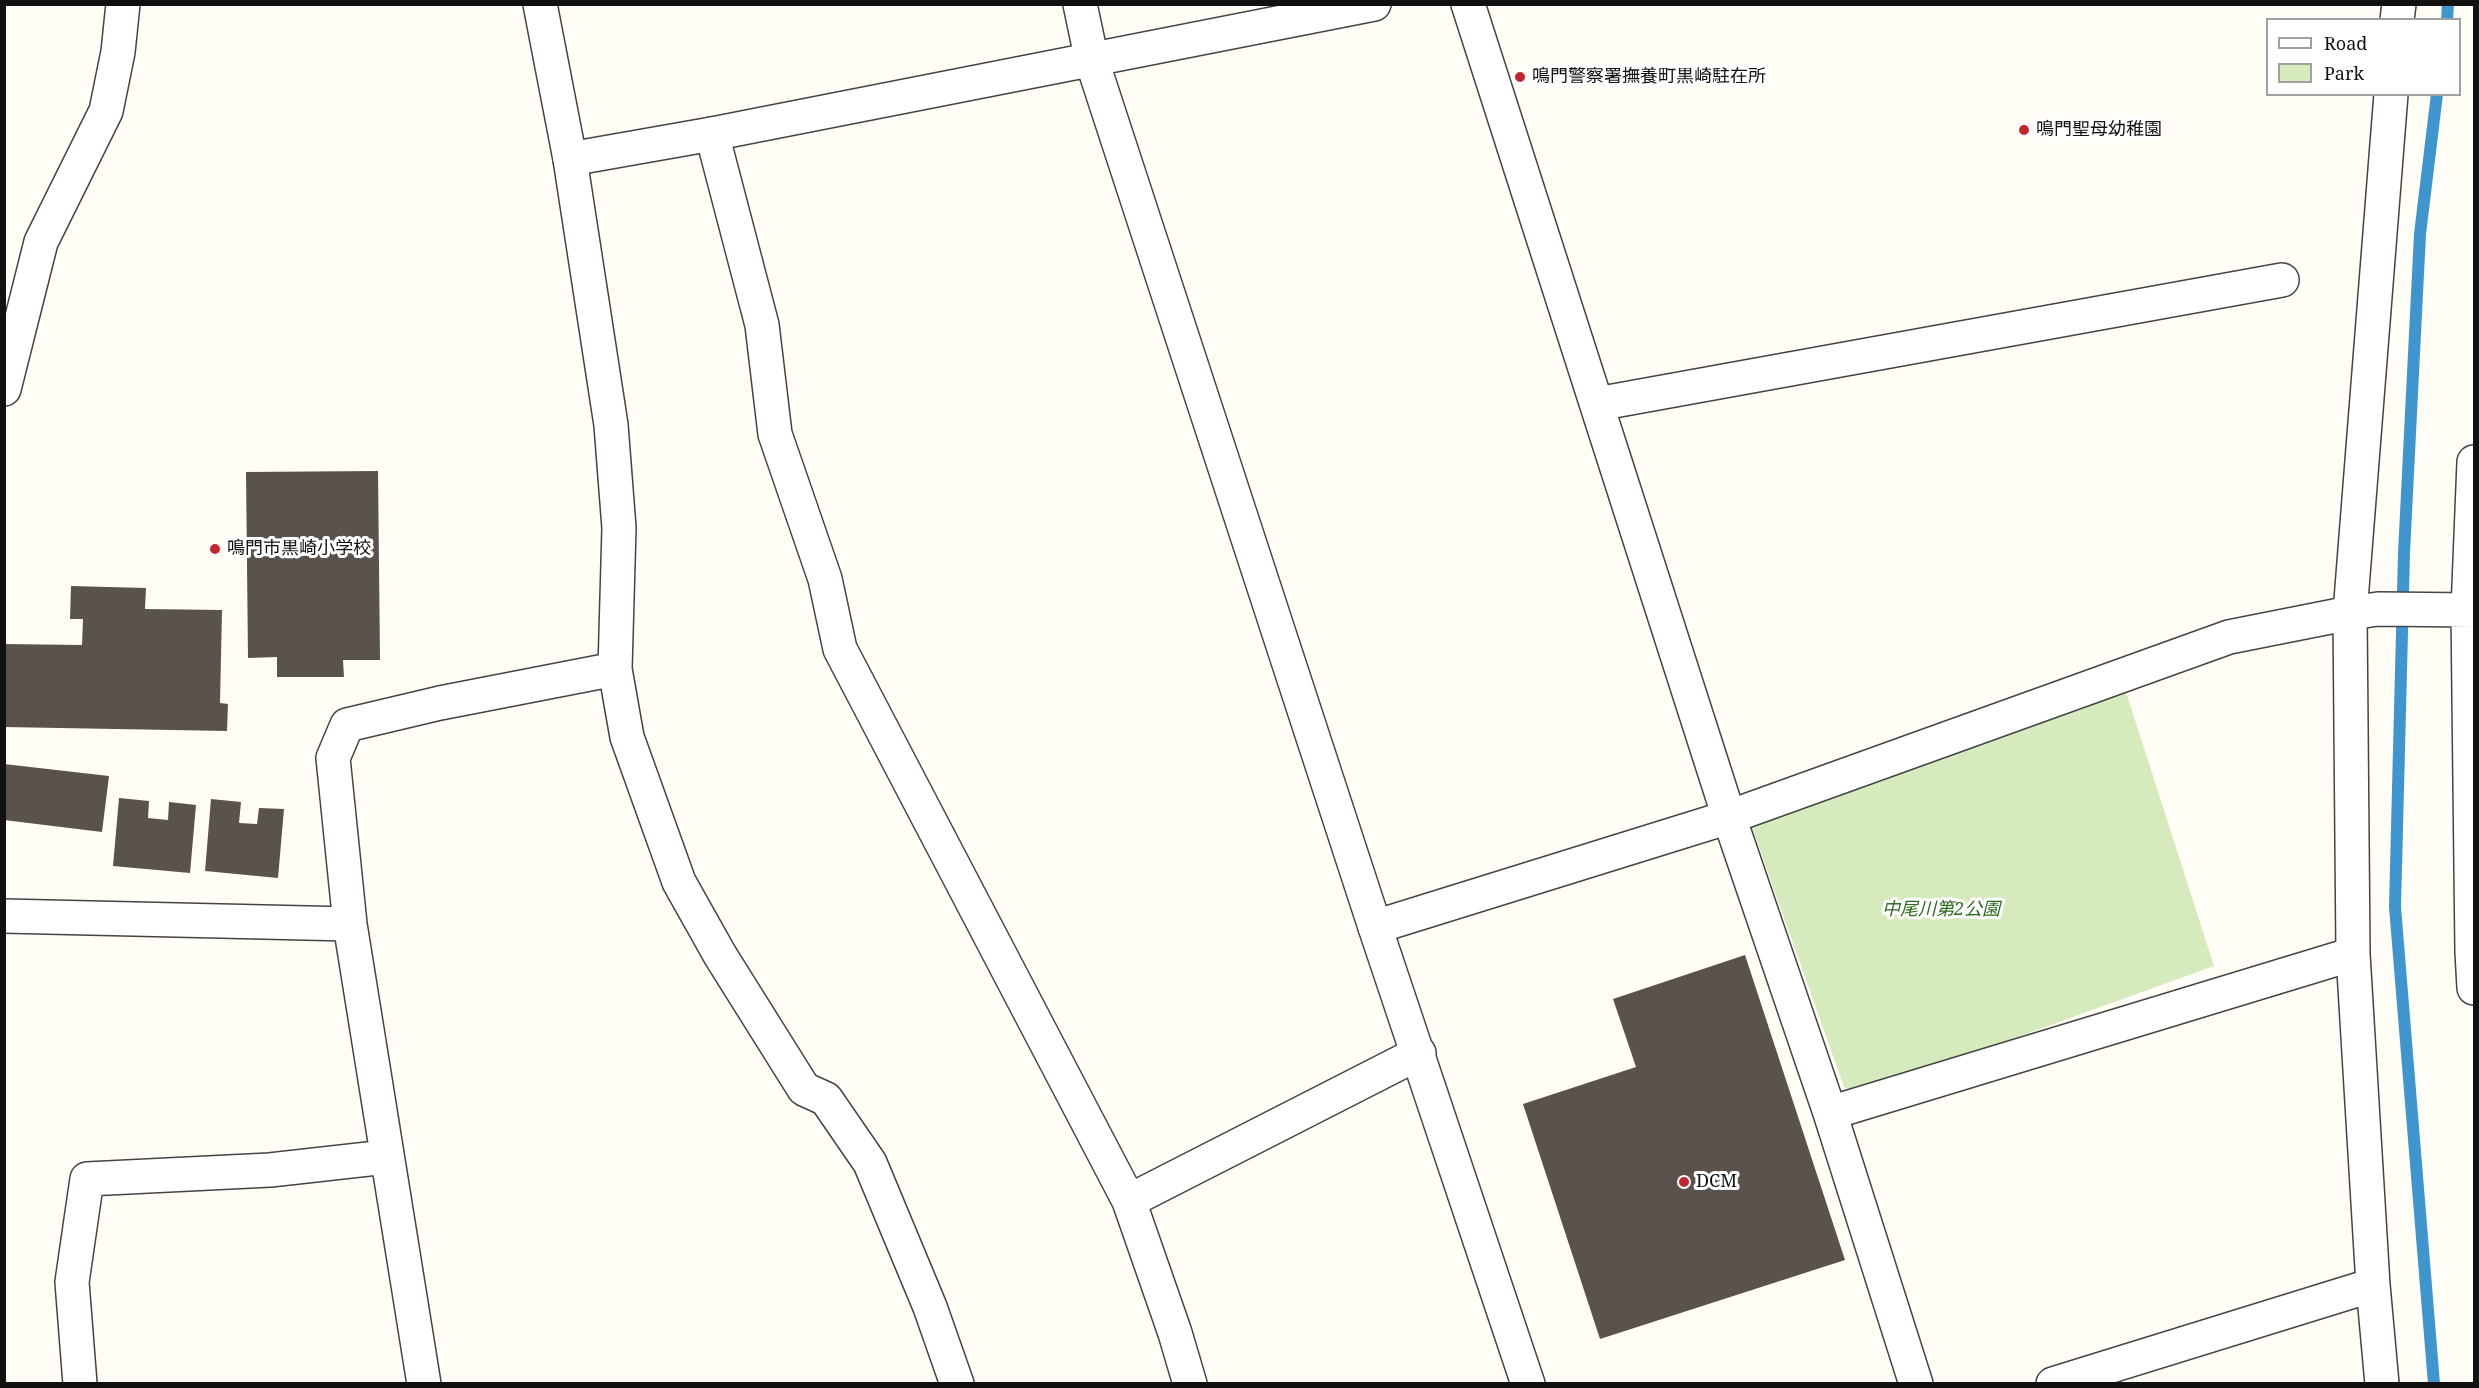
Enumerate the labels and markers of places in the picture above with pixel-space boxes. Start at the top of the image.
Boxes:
place label: 鳴門警察署撫養町黒崎駐在所 [1532,66,1766,88]
marker: 鳴門警察署撫養町黒崎駐在所 [1513,70,1527,84]
place label: 鳴門聖母幼稚園 [2036,119,2162,141]
marker: 鳴門聖母幼稚園 [2017,123,2031,137]
place label: 鳴門市黒崎小学校 [227,538,371,560]
marker: 鳴門市黒崎小学校 [208,542,222,556]
place label: DCM [1696,1171,1737,1193]
marker: DCM [1677,1175,1691,1189]

